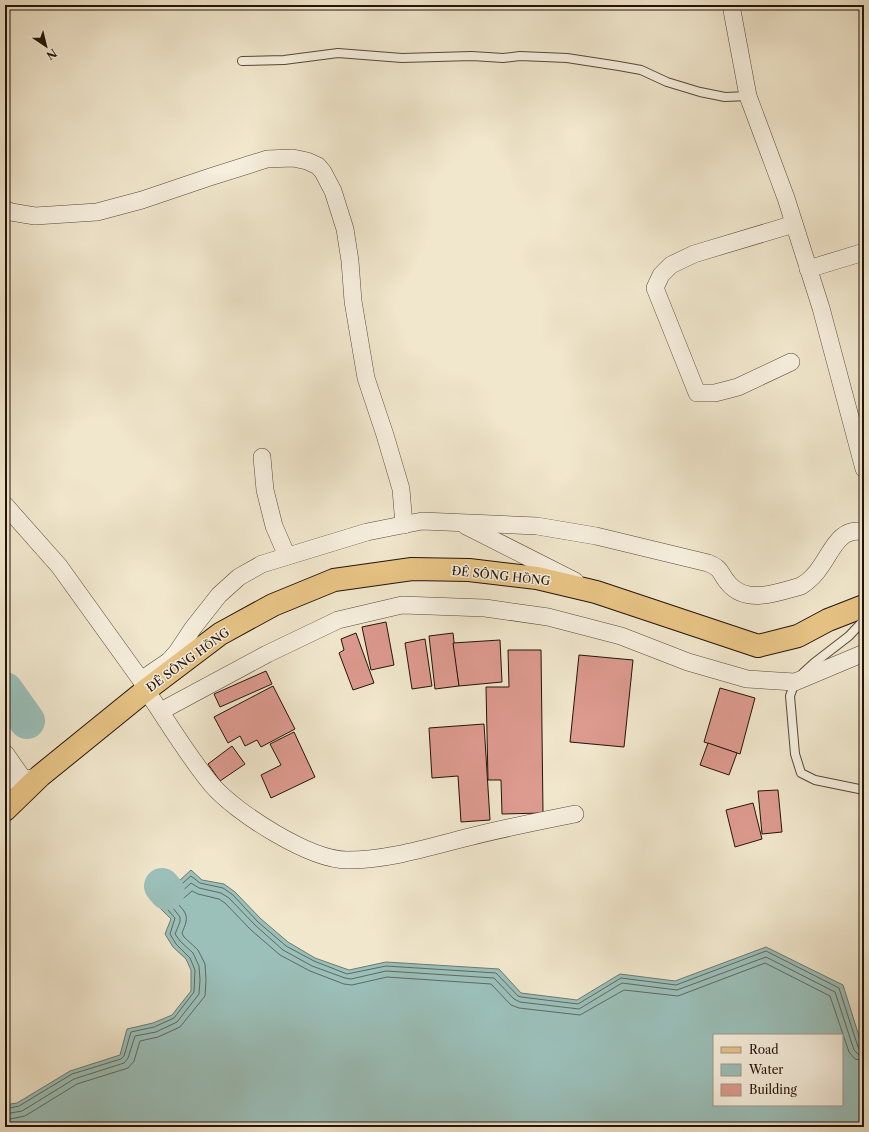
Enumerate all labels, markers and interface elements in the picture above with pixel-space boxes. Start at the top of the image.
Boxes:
north arrow [26,26,66,66]
text: N [43,46,60,63]
street label: ĐÊ SÔNG HỒNG [451,562,552,588]
street label: ĐÊ SÔNG HỒNG [143,623,233,695]
legend [713,1034,843,1106]
text: Road [749,1042,779,1057]
text: Water [748,1062,783,1077]
text: Building [749,1082,797,1097]

